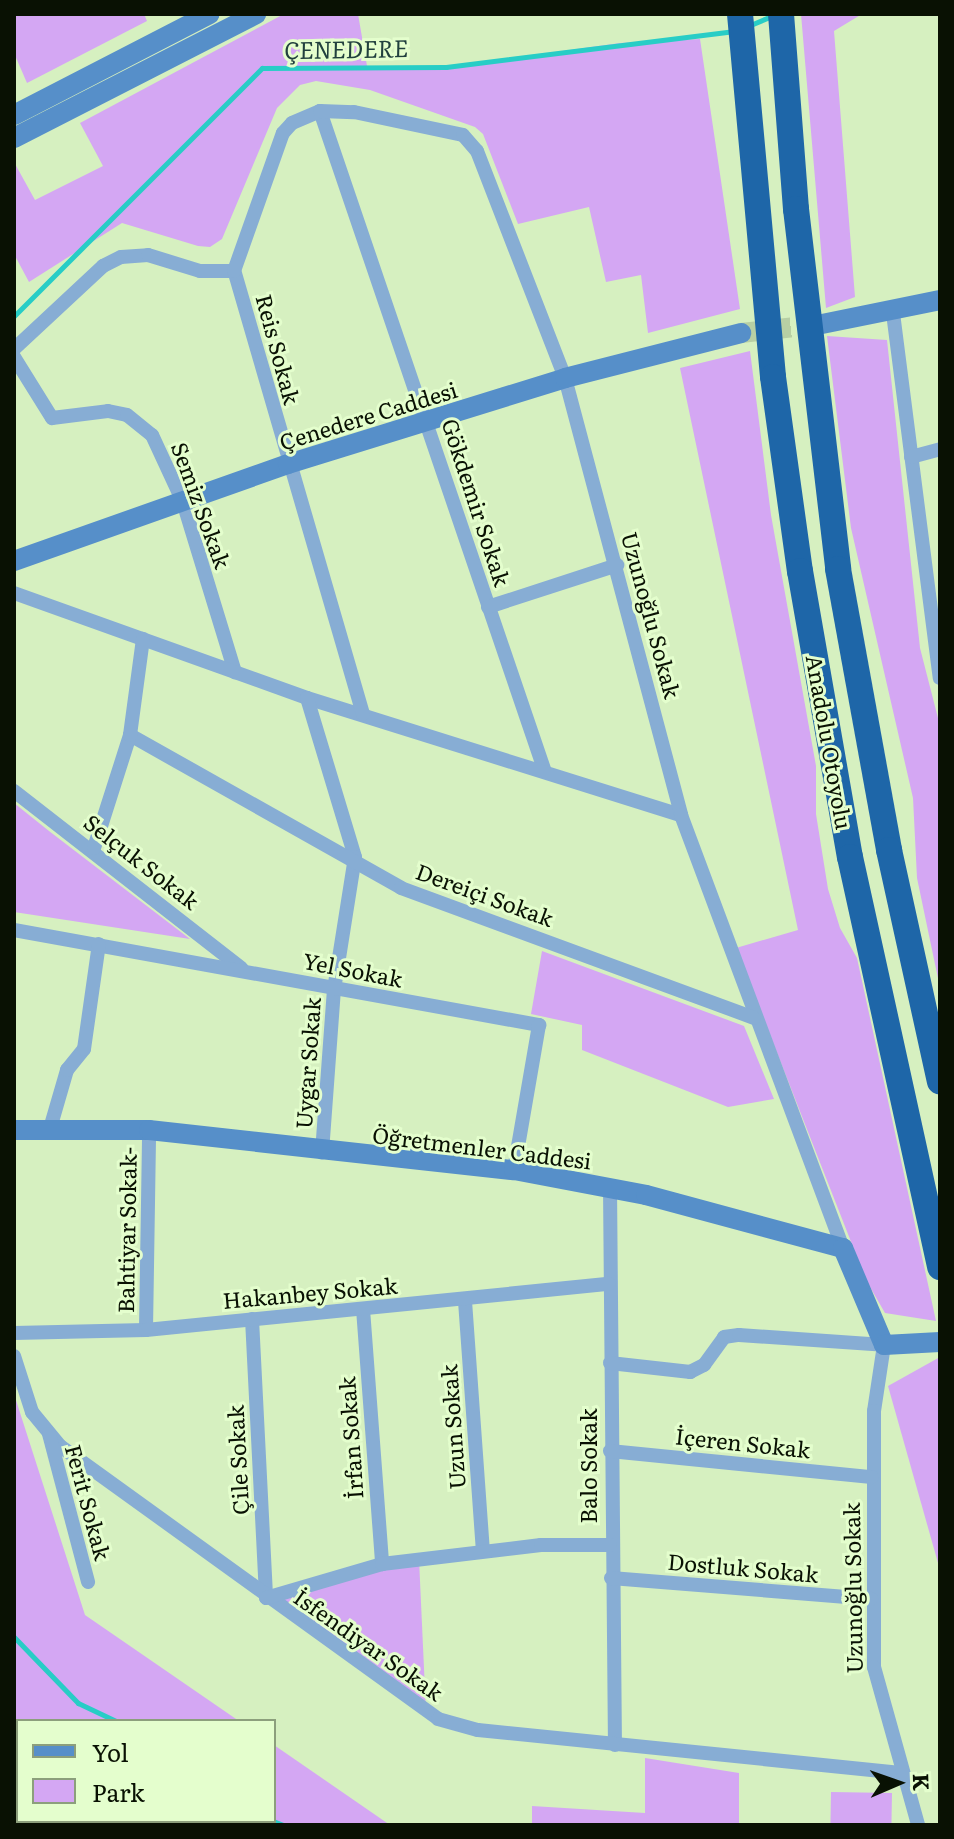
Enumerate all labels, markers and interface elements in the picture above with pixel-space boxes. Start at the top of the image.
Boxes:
water label: ÇENEDERE [284,33,408,63]
street label: Reis Sokak [252,291,306,407]
street label: Çenedere Caddesi [276,375,460,455]
street label: Gökdemir Sokak [437,415,517,589]
street label: Semiz Sokak [167,438,237,572]
street label: Uzunoğlu Sokak [617,529,687,701]
street label: Anadolu Otoyolu [802,653,858,831]
street label: Selçuk Sokak [79,808,205,914]
street label: Dereiçi Sokak [413,857,557,931]
street label: Yel Sokak [301,946,405,992]
street label: Uygar Sokak [289,996,325,1130]
street label: Öğretmenler Caddesi [371,1120,593,1174]
street label: Bahtiyar Sokak- [111,1147,141,1313]
street label: Hakanbey Sokak [222,1271,398,1313]
street label: Uzun Sokak [434,1364,470,1490]
street label: İrfan Sokak [333,1376,367,1500]
street label: Çile Sokak [221,1404,253,1516]
street label: Balo Sokak [575,1408,601,1524]
street label: İçeren Sokak [674,1422,812,1462]
street label: Ferit Sokak [61,1441,117,1563]
street label: Uzunoğlu Sokak [837,1502,867,1674]
street label: Dostluk Sokak [667,1547,819,1587]
street label: İsfendiyar Sokak [289,1583,449,1705]
legend [16,1719,276,1823]
text: Yol [92,1734,129,1769]
north arrow [858,1743,938,1823]
text: K [906,1773,939,1791]
text: Park [92,1774,145,1809]

